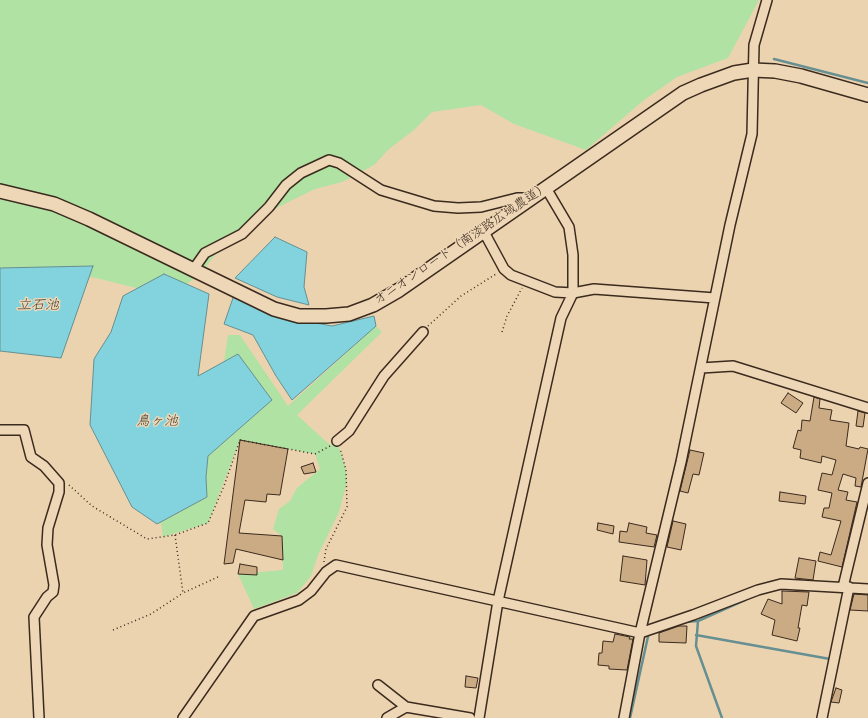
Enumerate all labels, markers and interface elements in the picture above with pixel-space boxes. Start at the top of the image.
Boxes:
street label: オニオンロード（南淡路広域農道） [371,179,553,309]
water label: 立石池 [17,298,59,314]
water label: 鳥ヶ池 [136,414,178,430]

